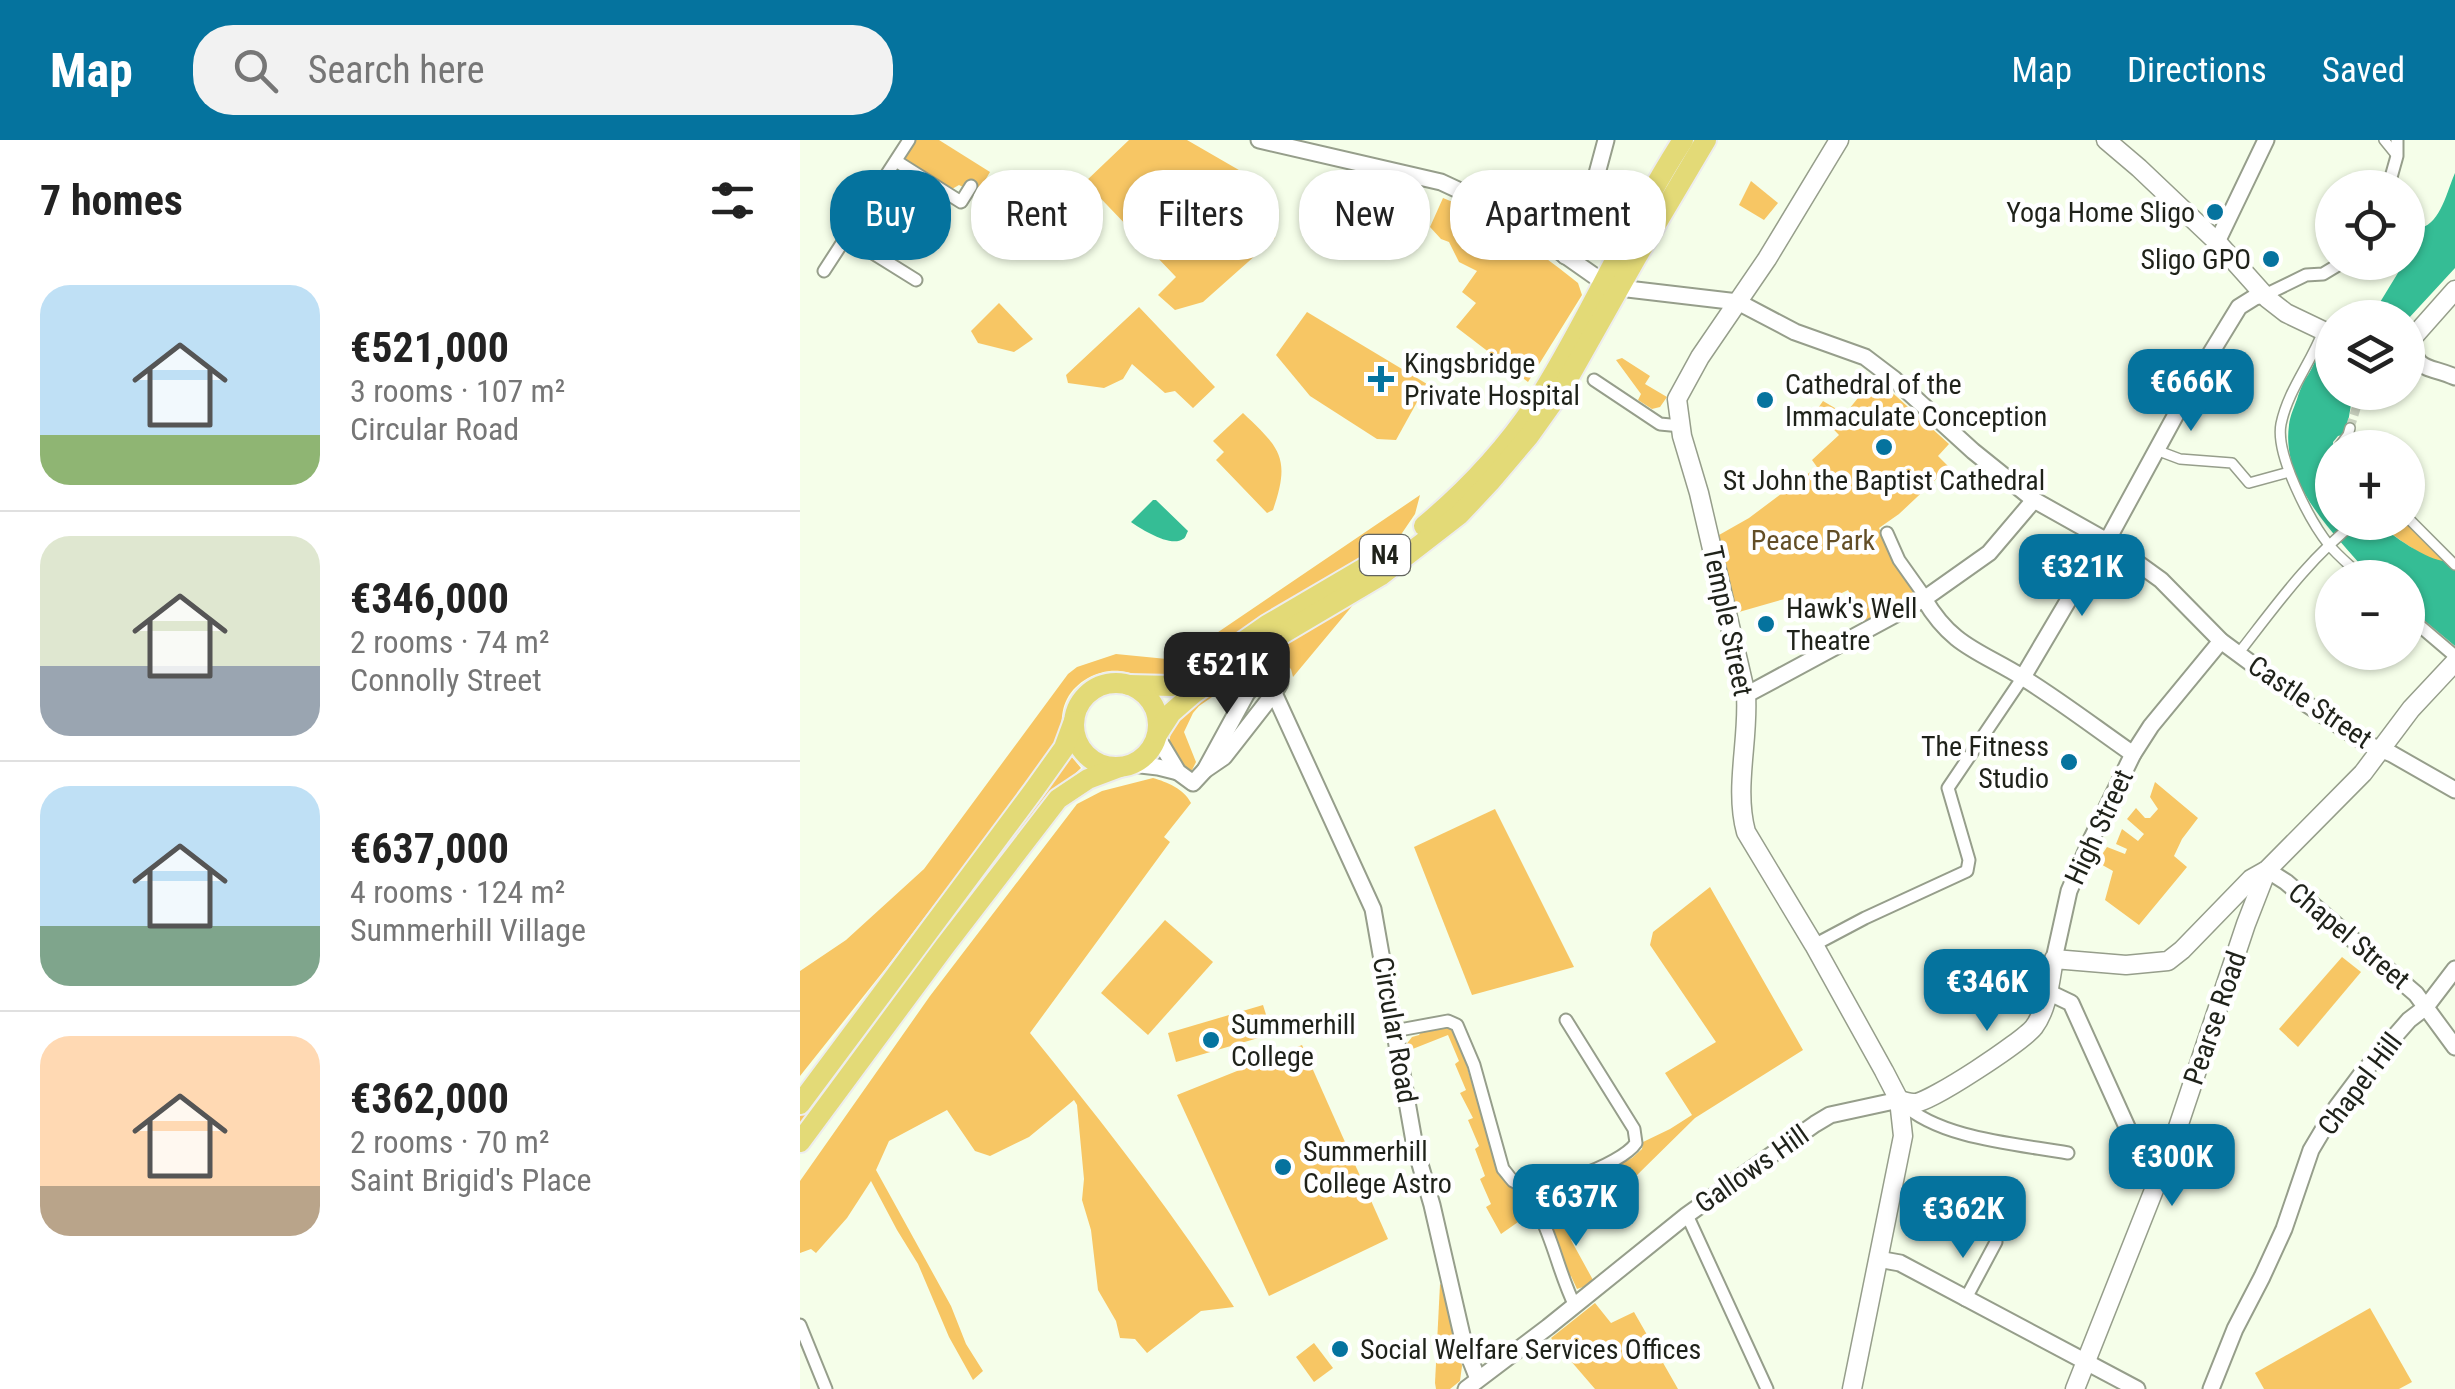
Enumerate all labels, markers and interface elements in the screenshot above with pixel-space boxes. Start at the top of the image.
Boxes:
search box [193,25,893,115]
text: Map [50,42,133,99]
icon: search [228,43,283,98]
text: Search here [308,48,485,92]
text: Map [2012,50,2072,91]
text: Directions [2127,50,2267,91]
text: Saved [2322,50,2405,91]
chip: Buy [830,170,951,260]
chip: Rent [971,170,1103,260]
chip: Filters [1123,170,1279,260]
chip: New [1299,170,1430,260]
chip: Apartment [1450,170,1666,260]
map controls [2315,170,2425,670]
button: locate [2315,170,2425,280]
icon: filters [705,173,760,228]
text: 7 homes [40,176,183,225]
place label: Yoga Home Sligo [2006,196,2195,229]
marker: Yoga Home Sligo [2204,201,2226,223]
place label: Sligo GPO [2140,243,2251,276]
marker: Sligo GPO [2260,248,2282,270]
button: layers [2315,300,2425,410]
text: €521,000 [350,323,509,372]
icon: home [120,325,240,445]
place label: Kingsbridge Private Hospital [1404,347,1580,412]
pin: €666K [2121,349,2261,434]
text: €666K [2150,362,2232,400]
marker: Kingsbridge Private Hospital [1368,366,1394,392]
place label: Cathedral of the Immaculate Conception [1785,368,2047,433]
text: 3 rooms · 107 m² [350,372,565,410]
marker: Cathedral of the Immaculate Conception [1754,389,1776,411]
text: Circular Road [350,410,519,448]
button: + [2315,430,2425,540]
marker: St John the Baptist Cathedral [1873,436,1895,458]
place label: St John the Baptist Cathedral [1723,464,2045,497]
park label: Peace Park [1751,524,1876,557]
pin: €321K [2012,534,2152,619]
road number: N4 [1360,535,1410,575]
street label: Temple Street [1696,543,1760,699]
text: €321K [2041,547,2123,585]
button: − [2315,560,2425,670]
text: €346,000 [350,574,509,623]
icon: home [120,576,240,696]
place label: Hawk's Well Theatre [1786,592,1917,657]
marker: Hawk's Well Theatre [1755,613,1777,635]
text: 2 rooms · 74 m² [350,623,549,661]
pin: €521K [1157,632,1297,717]
text: €521K [1186,645,1268,683]
street label: Castle Street [2242,649,2378,755]
text: Connolly Street [350,661,542,699]
place label: The Fitness Studio [1921,730,2049,795]
marker: The Fitness Studio [2058,751,2080,773]
street label: High Street [2058,764,2140,890]
text: €637,000 [350,824,509,873]
icon: home [120,826,240,946]
text: 4 rooms · 124 m² [350,873,565,911]
street label: Chapel Street [2282,876,2416,996]
text: Summerhill Village [350,911,586,949]
street label: Pearse Road [2177,947,2253,1089]
pin: €346K [1917,949,2057,1034]
street label: Circular Road [1366,954,1424,1106]
text: €346K [1946,962,2028,1000]
place label: Summerhill College [1231,1008,1356,1073]
street label: Chapel Hill [2311,1026,2409,1142]
marker: Summerhill College [1200,1029,1222,1051]
text: €362,000 [350,1074,509,1123]
icon: home [120,1076,240,1196]
street label: Gallows Hill [1689,1118,1815,1220]
text: 2 rooms · 70 m² [350,1123,549,1161]
pin: €300K [2102,1124,2242,1209]
place label: Summerhill College Astro [1303,1135,1452,1200]
text: €300K [2131,1137,2213,1175]
marker: Summerhill College Astro [1272,1156,1294,1178]
text: Saint Brigid's Place [350,1161,592,1199]
pin: €637K [1506,1164,1646,1249]
pin: €362K [1893,1176,2033,1261]
text: €637K [1535,1177,1617,1215]
text: €362K [1922,1189,2004,1227]
place label: Social Welfare Services Offices [1360,1333,1701,1366]
marker: Social Welfare Services Offices [1329,1338,1351,1360]

